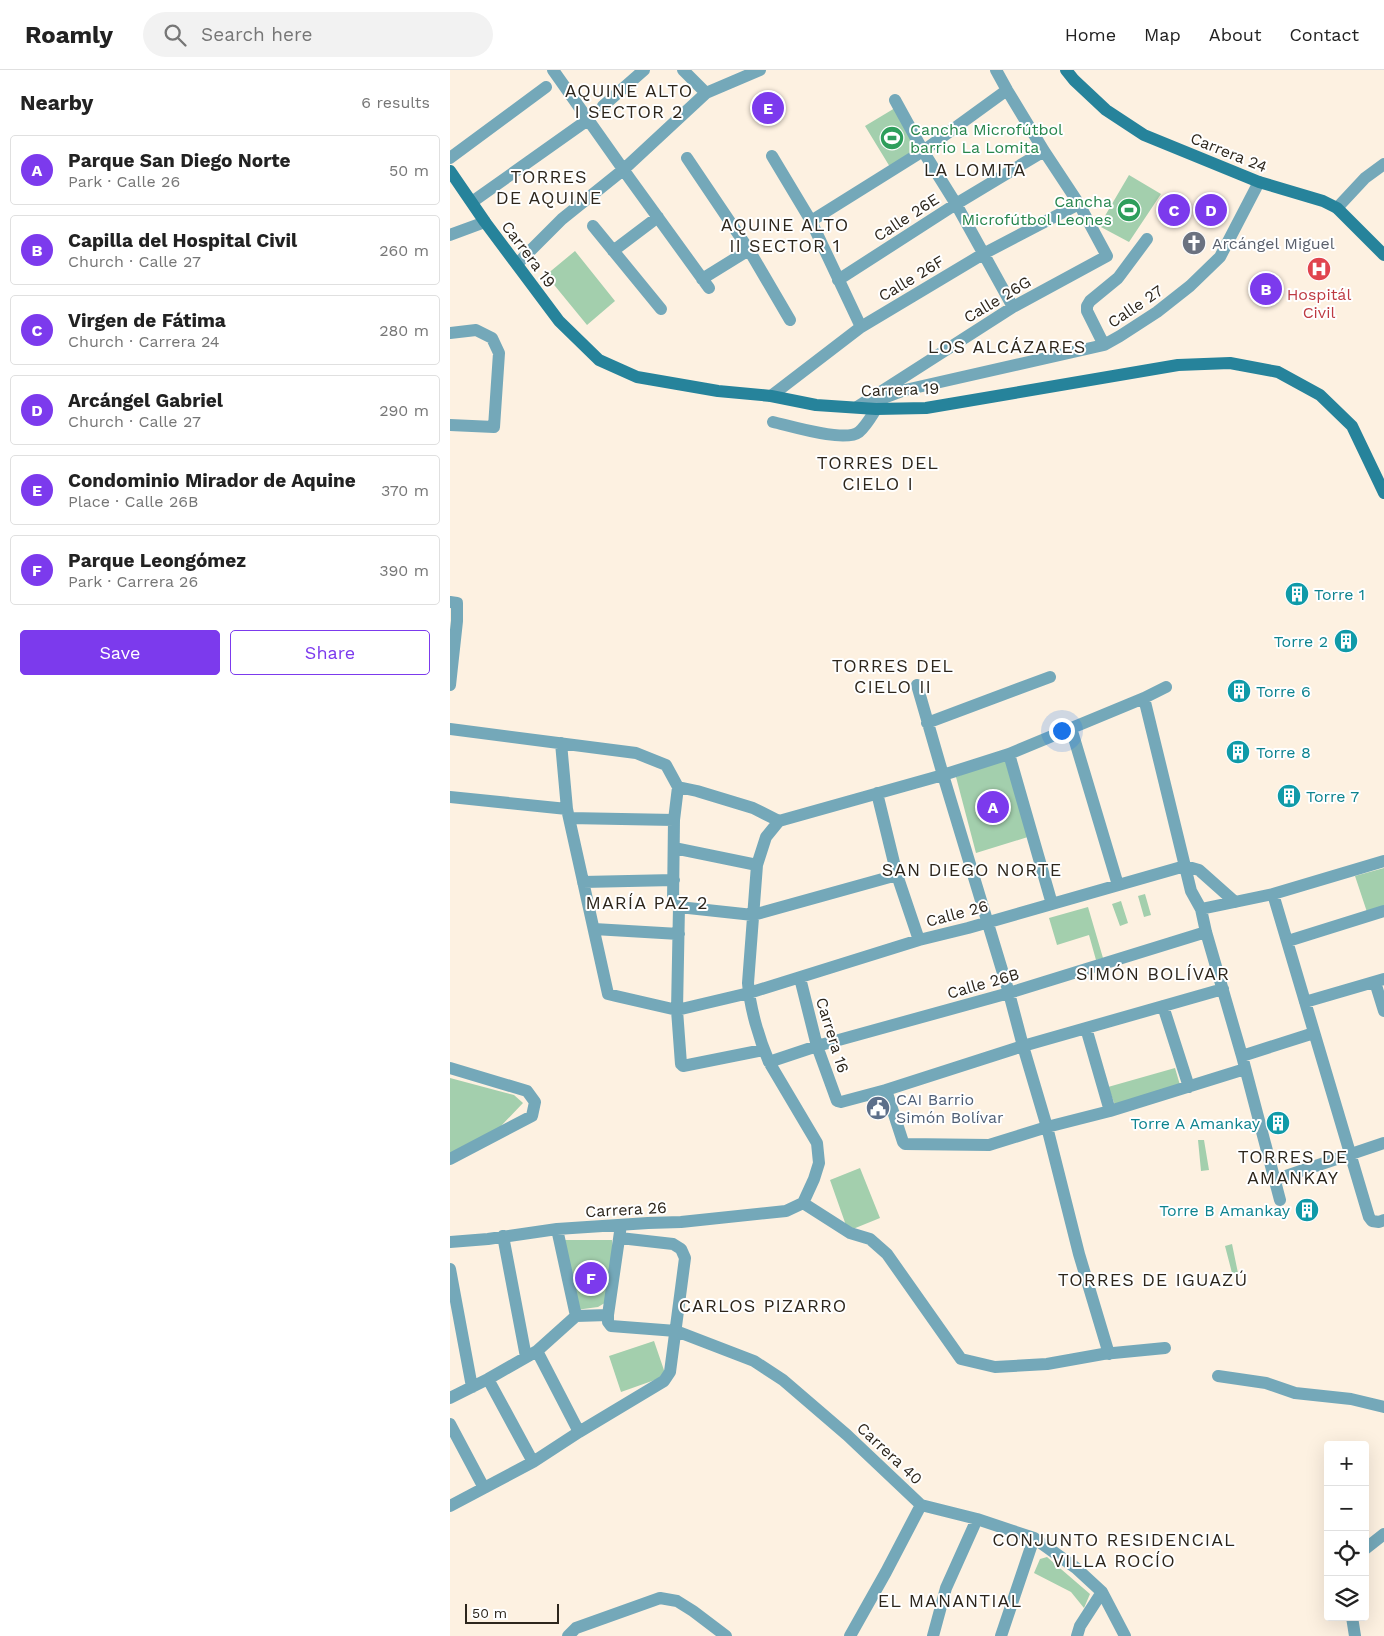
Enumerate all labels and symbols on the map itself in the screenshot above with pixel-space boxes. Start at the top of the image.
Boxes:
district label: AQUINE ALTO I SECTOR 2 [565,80,693,122]
pin: E [752,89,784,127]
place label: Cancha Microfútbol barrio La Lomita [910,120,1063,157]
sports icon: Cancha Microfútbol barrio La Lomita [879,125,905,151]
street label: Carrera 24 [1188,128,1270,177]
district label: LA LOMITA [924,159,1026,180]
district label: TORRES DE AQUINE [496,166,602,208]
street label: Calle 26E [870,189,942,245]
pin: C [1158,191,1190,229]
pin: D [1195,191,1227,229]
place label: Cancha Microfútbol Leones [961,192,1112,229]
sports icon: Cancha Microfútbol Leones [1116,197,1142,223]
district label: AQUINE ALTO II SECTOR 1 [721,214,849,256]
street label: Carrera 19 [497,217,560,291]
church icon: Arcángel Miguel [1181,230,1207,256]
place label: Arcángel Miguel [1212,234,1335,253]
street label: Calle 26F [875,251,948,305]
hospital icon: Hospitál Civil [1306,256,1332,282]
pin: B [1250,270,1282,308]
street label: Calle 26G [960,272,1034,327]
street label: Calle 27 [1104,281,1167,332]
place label: Hospitál Civil [1287,285,1351,322]
district label: LOS ALCÁZARES [928,336,1086,357]
street label: Carrera 19 [861,379,939,400]
district label: TORRES DEL CIELO I [817,452,939,494]
building icon: Torre 1 [1284,581,1310,607]
place label: Torre 1 [1314,585,1365,604]
building icon: Torre 2 [1333,628,1359,654]
place label: Torre 2 [1274,632,1328,651]
district label: TORRES DEL CIELO II [832,655,954,697]
building icon: Torre 6 [1226,678,1252,704]
place label: Torre 6 [1256,682,1311,701]
your location [1049,718,1075,744]
building icon: Torre 8 [1225,739,1251,765]
place label: Torre 8 [1256,743,1311,762]
building icon: Torre 7 [1276,783,1302,809]
place label: Torre 7 [1306,787,1359,806]
pin: A [977,788,1009,826]
district label: SAN DIEGO NORTE [882,859,1062,880]
district label: MARÍA PAZ 2 [586,892,708,913]
street label: Calle 26 [924,896,990,931]
district label: SIMÓN BOLÍVAR [1076,963,1230,984]
street label: Calle 26B [945,964,1021,1003]
street label: Carrera 16 [812,995,853,1075]
place label: CAI Barrio Simón Bolívar [896,1090,1004,1127]
public building icon: CAI Barrio Simón Bolívar [865,1095,891,1121]
building icon: Torre A Amankay [1265,1110,1291,1136]
place label: Torre A Amankay [1130,1114,1261,1133]
district label: TORRES DE AMANKAY [1238,1146,1348,1188]
building icon: Torre B Amankay [1294,1197,1320,1223]
street label: Carrera 26 [585,1198,667,1221]
place label: Torre B Amankay [1159,1201,1291,1220]
pin: F [575,1259,607,1297]
district label: TORRES DE IGUAZÚ [1058,1269,1248,1290]
district label: CARLOS PIZARRO [679,1295,847,1316]
street label: Carrera 40 [853,1418,926,1488]
district label: CONJUNTO RESIDENCIAL VILLA ROCÍO [992,1529,1236,1571]
district label: EL MANANTIAL [878,1590,1022,1611]
scale bar [465,1601,559,1624]

